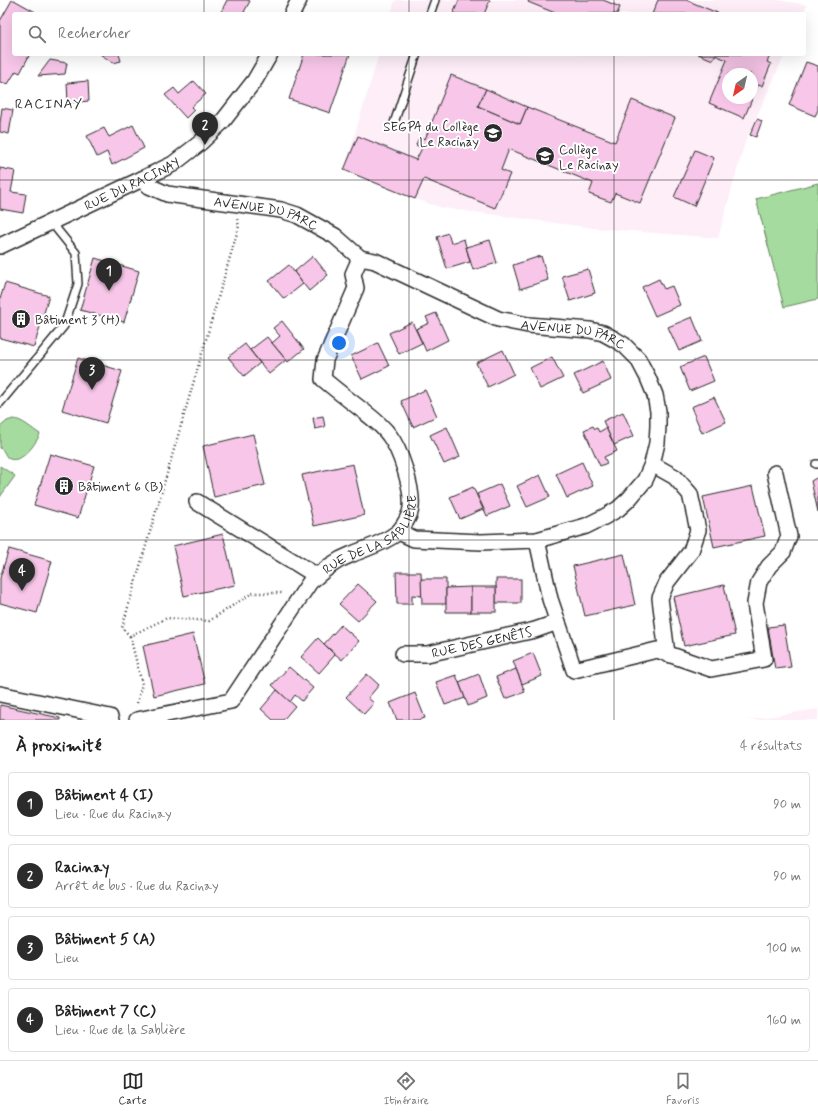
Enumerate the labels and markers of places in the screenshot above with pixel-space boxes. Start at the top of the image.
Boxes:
pin: 2 [192,112,218,145]
place label: SEGPA du Collège Le Racinay [383,119,479,151]
school or university icon: SEGPA du Collège Le Racinay [482,122,504,144]
place label: Collège Le Racinay [559,142,619,174]
school or university icon: Collège Le Racinay [534,145,556,167]
pin: 1 [96,258,122,291]
building icon: Bâtiment 3 (H) [10,308,32,330]
place label: Bâtiment 3 (H) [35,312,120,329]
pin: 3 [79,357,105,390]
building icon: Bâtiment 6 (B) [53,475,75,497]
place label: Bâtiment 6 (B) [78,479,163,496]
pin: 4 [9,558,35,591]

